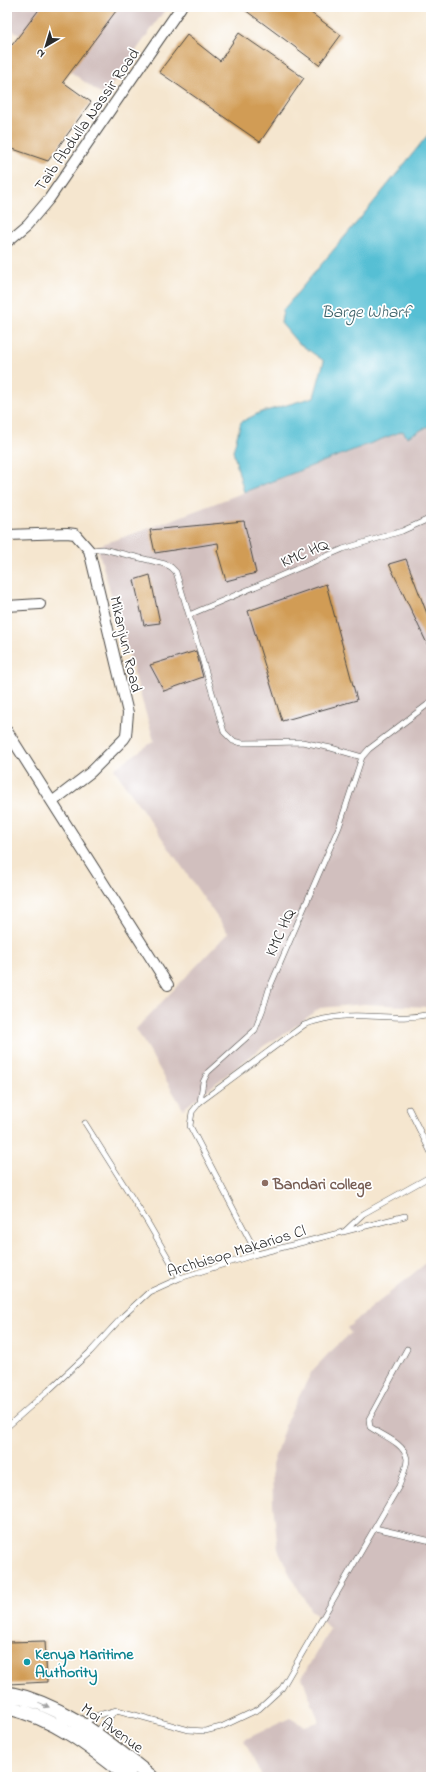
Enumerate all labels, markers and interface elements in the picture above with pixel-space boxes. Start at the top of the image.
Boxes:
north arrow [26,26,66,66]
street label: Taib Abdulla Nassir Road [29,44,143,194]
water label: Barge Wharf [322,300,414,326]
street label: KMC HQ [277,533,333,575]
street label: Mikanjuni Road [102,594,148,695]
street label: KMC HQ [260,905,302,960]
place label: Bandari college [272,1173,372,1198]
marker: Bandari college [260,1178,270,1188]
street label: Archbisop Makarios Cl [164,1219,309,1284]
place label: Kenya Maritime Authority [35,1643,134,1686]
marker: Kenya Maritime Authority [22,1657,32,1667]
street label: Moi Avenue [75,1698,149,1760]
one-way arrow [39,1702,51,1708]

